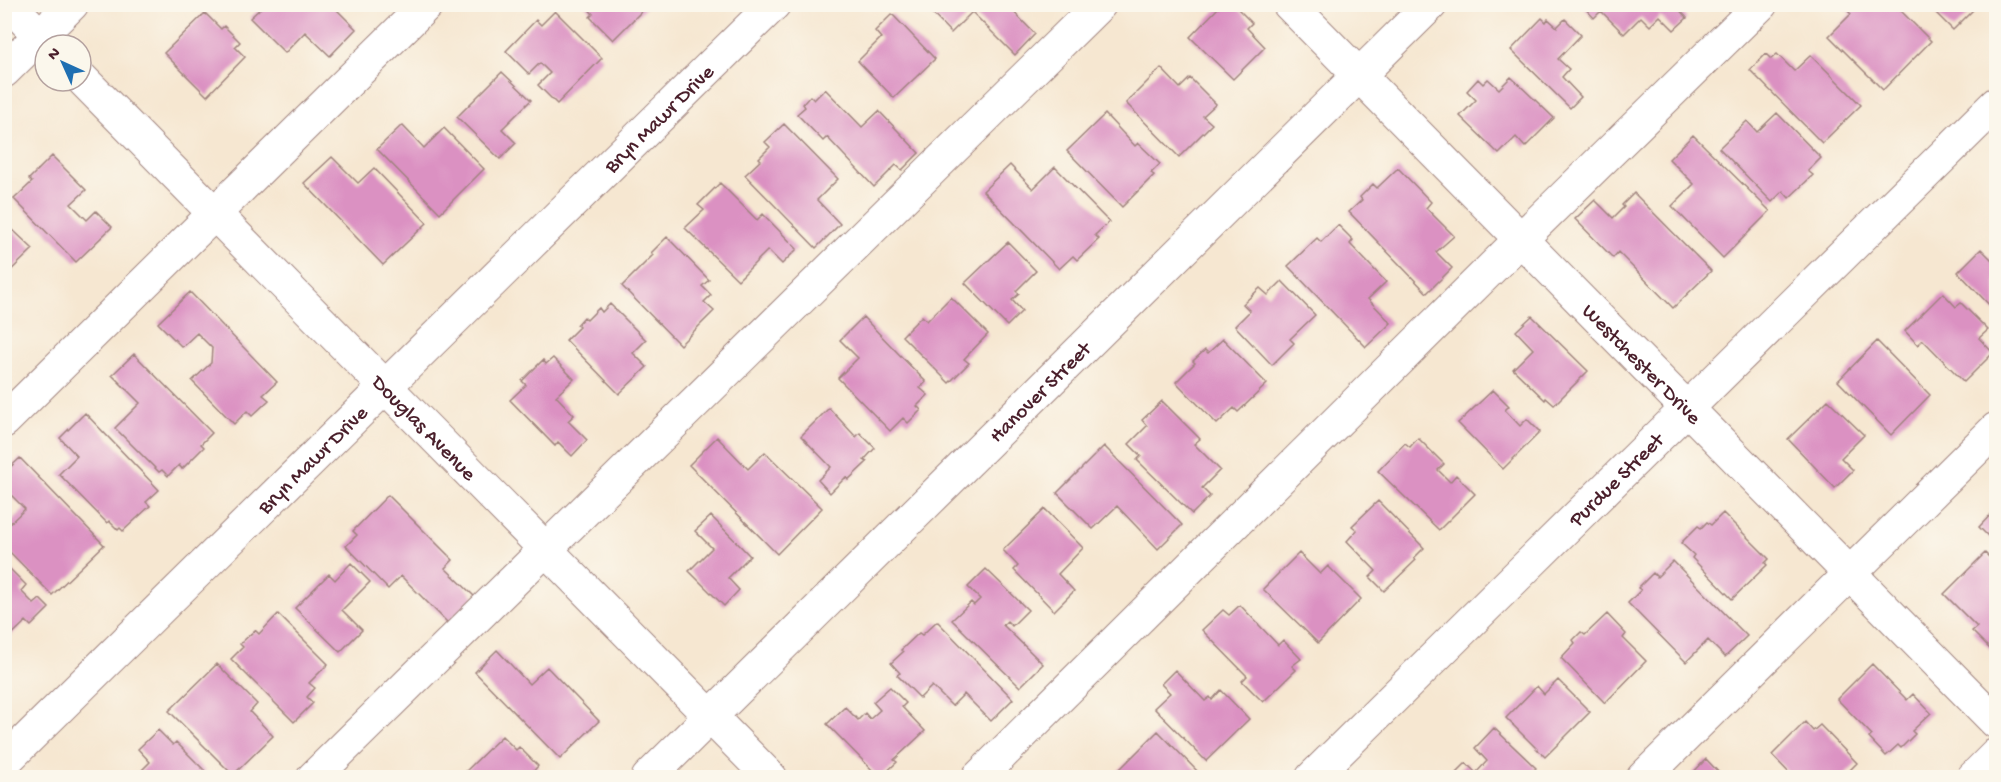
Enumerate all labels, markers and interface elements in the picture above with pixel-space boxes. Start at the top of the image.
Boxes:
north arrow [33,33,93,93]
text: N [44,44,66,65]
street label: Bryn Mawr Drive [600,60,722,181]
street label: Westchester Drive [1575,300,1706,432]
street label: Hanover Street [985,336,1099,450]
street label: Douglas Avenue [364,370,481,488]
street label: Bryn Mawr Drive [253,401,375,522]
street label: Purdue Street [1565,428,1672,534]

